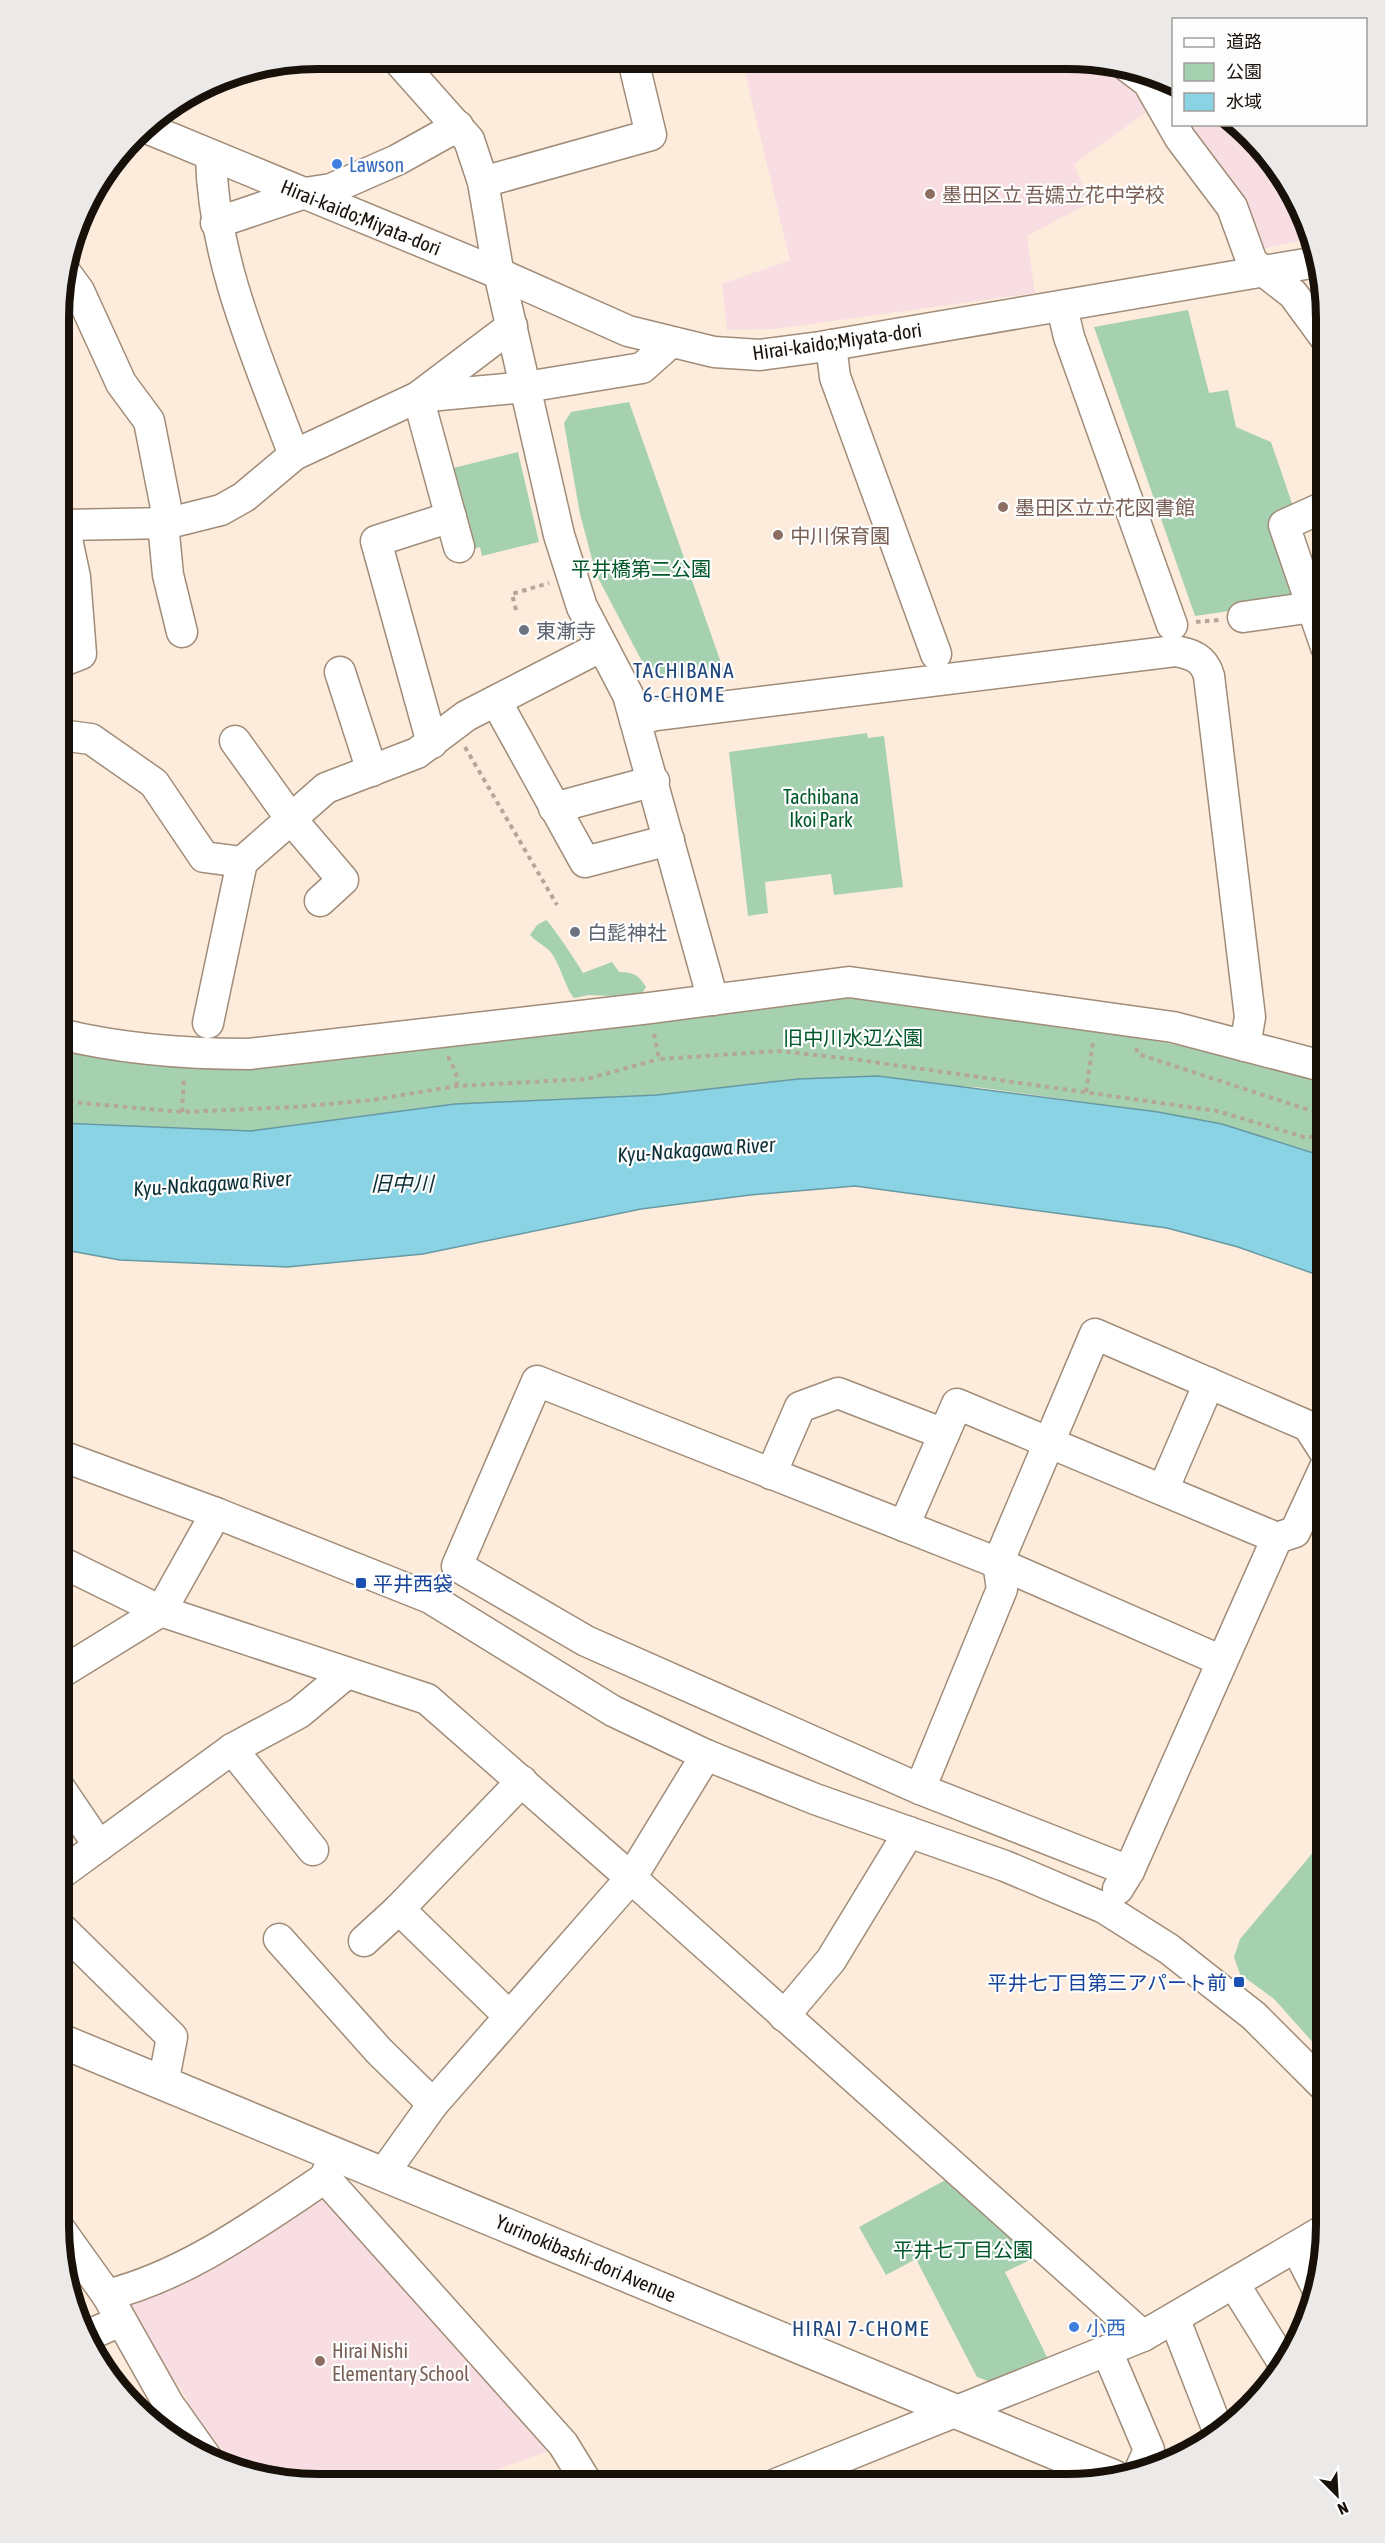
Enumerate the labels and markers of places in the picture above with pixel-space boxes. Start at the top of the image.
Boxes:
place label: Lawson [349,153,404,176]
marker: Lawson [330,157,344,171]
place label: 墨田区立 吾嬬立花中学校 [942,183,1165,206]
marker: 墨田区立 吾嬬立花中学校 [923,187,937,201]
place label: 墨田区立立花図書館 [1015,496,1195,519]
marker: 墨田区立立花図書館 [996,500,1010,514]
place label: 中川保育園 [790,524,890,547]
marker: 中川保育園 [771,528,785,542]
place label: 東漸寺 [536,619,596,642]
marker: 東漸寺 [517,623,531,637]
place label: 白髭神社 [587,921,667,944]
marker: 白髭神社 [568,925,582,939]
place label: 平井西袋 [373,1572,453,1595]
marker: 平井西袋 [354,1576,368,1590]
place label: 平井七丁目第三アパート前 [987,1971,1227,1994]
marker: 平井七丁目第三アパート前 [1232,1975,1246,1989]
place label: 小西 [1086,2316,1126,2339]
marker: 小西 [1067,2320,1081,2334]
place label: Hirai Nishi Elementary School [332,2339,470,2385]
marker: Hirai Nishi Elementary School [313,2354,327,2368]

